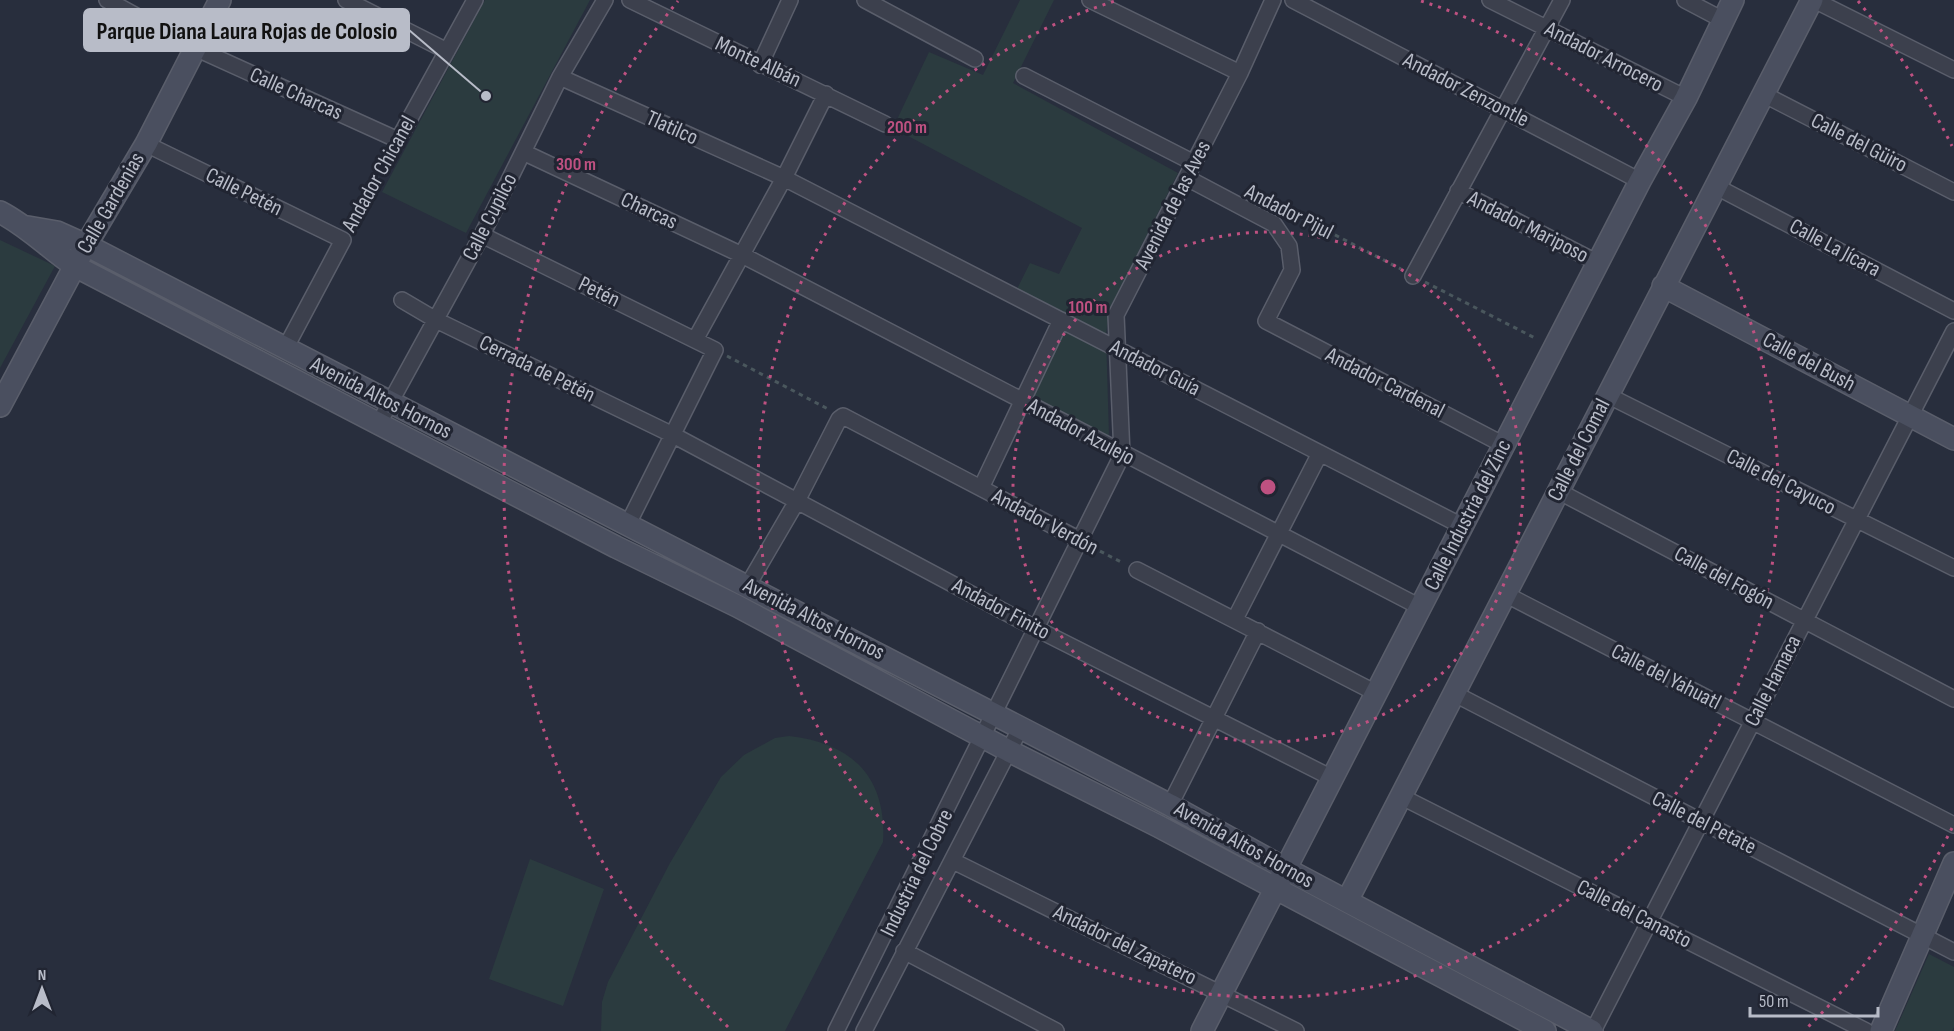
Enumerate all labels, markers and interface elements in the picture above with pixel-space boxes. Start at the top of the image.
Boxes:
callout: Parque Diana Laura Rojas de Colosio [84,9,409,51]
street label: Andador Arrocero [1540,15,1668,98]
text: Parque Diana Laura Rojas de Colosio [97,17,397,46]
street label: Monte Albán [711,30,805,94]
street label: Andador Zenzontle [1398,46,1534,133]
street label: Calle Charcas [245,62,347,126]
street label: Tlatilco [642,105,702,151]
street label: Calle del Güiro [1806,107,1912,179]
street label: Andador Chicanel [336,111,422,238]
text: 200 m [887,117,927,138]
street label: Avenida de las Aves [1129,136,1217,275]
street label: Calle Gardenias [71,147,151,258]
text: 300 m [556,154,596,175]
street label: Calle Petén [201,162,287,222]
street label: Calle Cupilco [457,169,523,265]
street label: Andador Pijul [1239,178,1338,246]
street label: Andador Mariposo [1462,185,1593,269]
street label: Charcas [616,186,682,236]
street label: Calle La Jícara [1785,213,1885,283]
street label: Petén [574,270,624,314]
text: 100 m [1069,297,1108,318]
street label: Calle del Bush [1758,326,1860,398]
street label: Cerrada de Petén [475,329,599,409]
street label: Andador Guía [1104,333,1205,402]
street label: Andador Cardenal [1320,341,1449,424]
street label: Avenida Altos Hornos [305,350,456,445]
street label: Andador Azulejo [1022,392,1139,472]
street label: Calle del Comal [1542,394,1616,506]
street label: Calle Industria del Zinc [1418,435,1518,595]
street label: Calle del Cayuco [1722,443,1840,521]
centre of rings [1258,477,1278,497]
street label: Andador Verdón [986,482,1103,561]
street label: Calle del Fogón [1669,540,1779,616]
street label: Avenida Altos Hornos [738,571,889,666]
street label: Andador Finito [947,572,1055,646]
street label: Calle Hamaca [1739,631,1807,731]
street label: Calle del Yahuatl [1607,638,1725,716]
street label: Calle del Petate [1647,785,1761,861]
street label: Avenida Altos Hornos [1169,795,1318,894]
street label: Industria del Cobre [875,805,959,941]
street label: Calle del Canasto [1572,874,1696,954]
street label: Andador del Zapatero [1048,898,1201,991]
north arrow [12,959,72,1019]
text: N [38,966,46,985]
scale bar [1750,980,1878,1018]
text: 50 m [1759,991,1789,1012]

